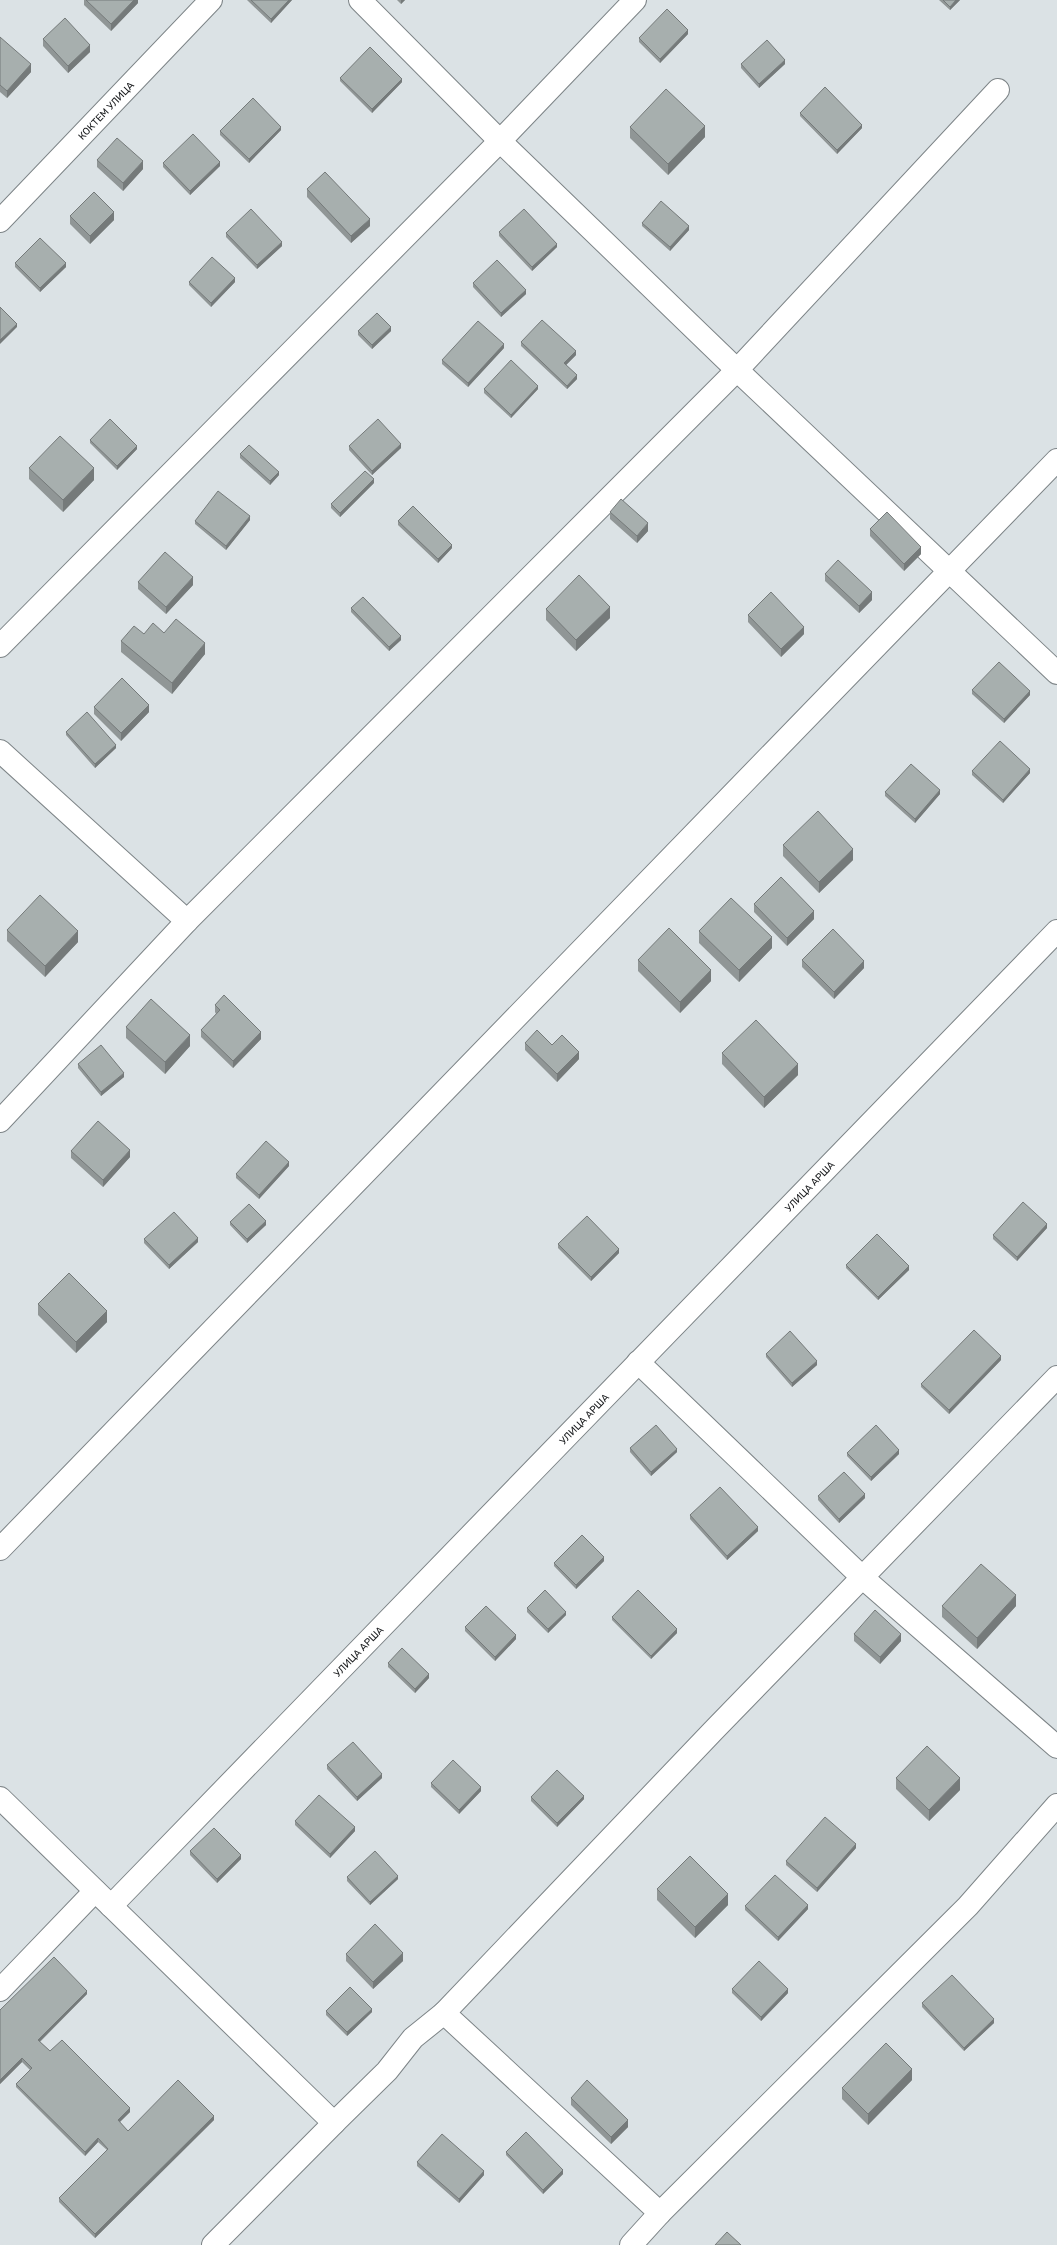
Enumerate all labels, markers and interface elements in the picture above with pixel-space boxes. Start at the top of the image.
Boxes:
street label: КОКТЕМ УЛИЦА [76,79,137,143]
street label: УЛИЦА АРША [783,1159,838,1215]
street label: УЛИЦА АРША [557,1391,612,1447]
street label: УЛИЦА АРША [332,1624,386,1680]

